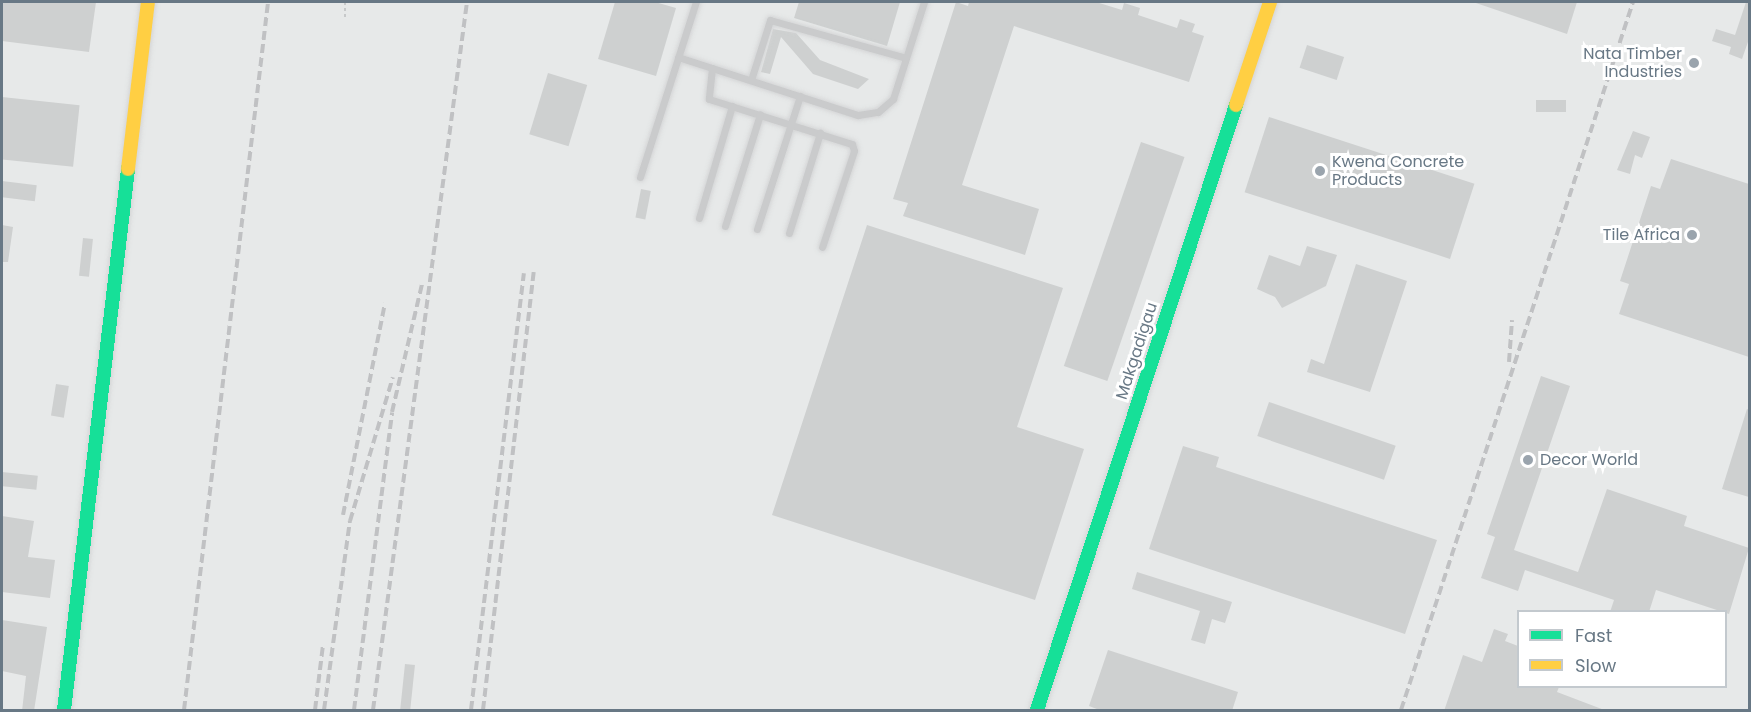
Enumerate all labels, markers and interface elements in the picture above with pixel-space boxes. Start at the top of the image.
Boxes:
place label: Nata Timber Industries [1583,44,1682,82]
marker: Nata Timber Industries [1687,56,1701,70]
place label: Kwena Concrete Products [1332,152,1464,190]
marker: Kwena Concrete Products [1313,164,1327,178]
place label: Tile Africa [1603,225,1680,245]
marker: Tile Africa [1685,228,1699,242]
street label: Makgadigau [1112,300,1162,402]
place label: Decor World [1540,450,1638,470]
marker: Decor World [1521,453,1535,467]
legend [1517,610,1727,688]
text: Fast [1575,623,1612,648]
text: Slow [1575,653,1616,678]

